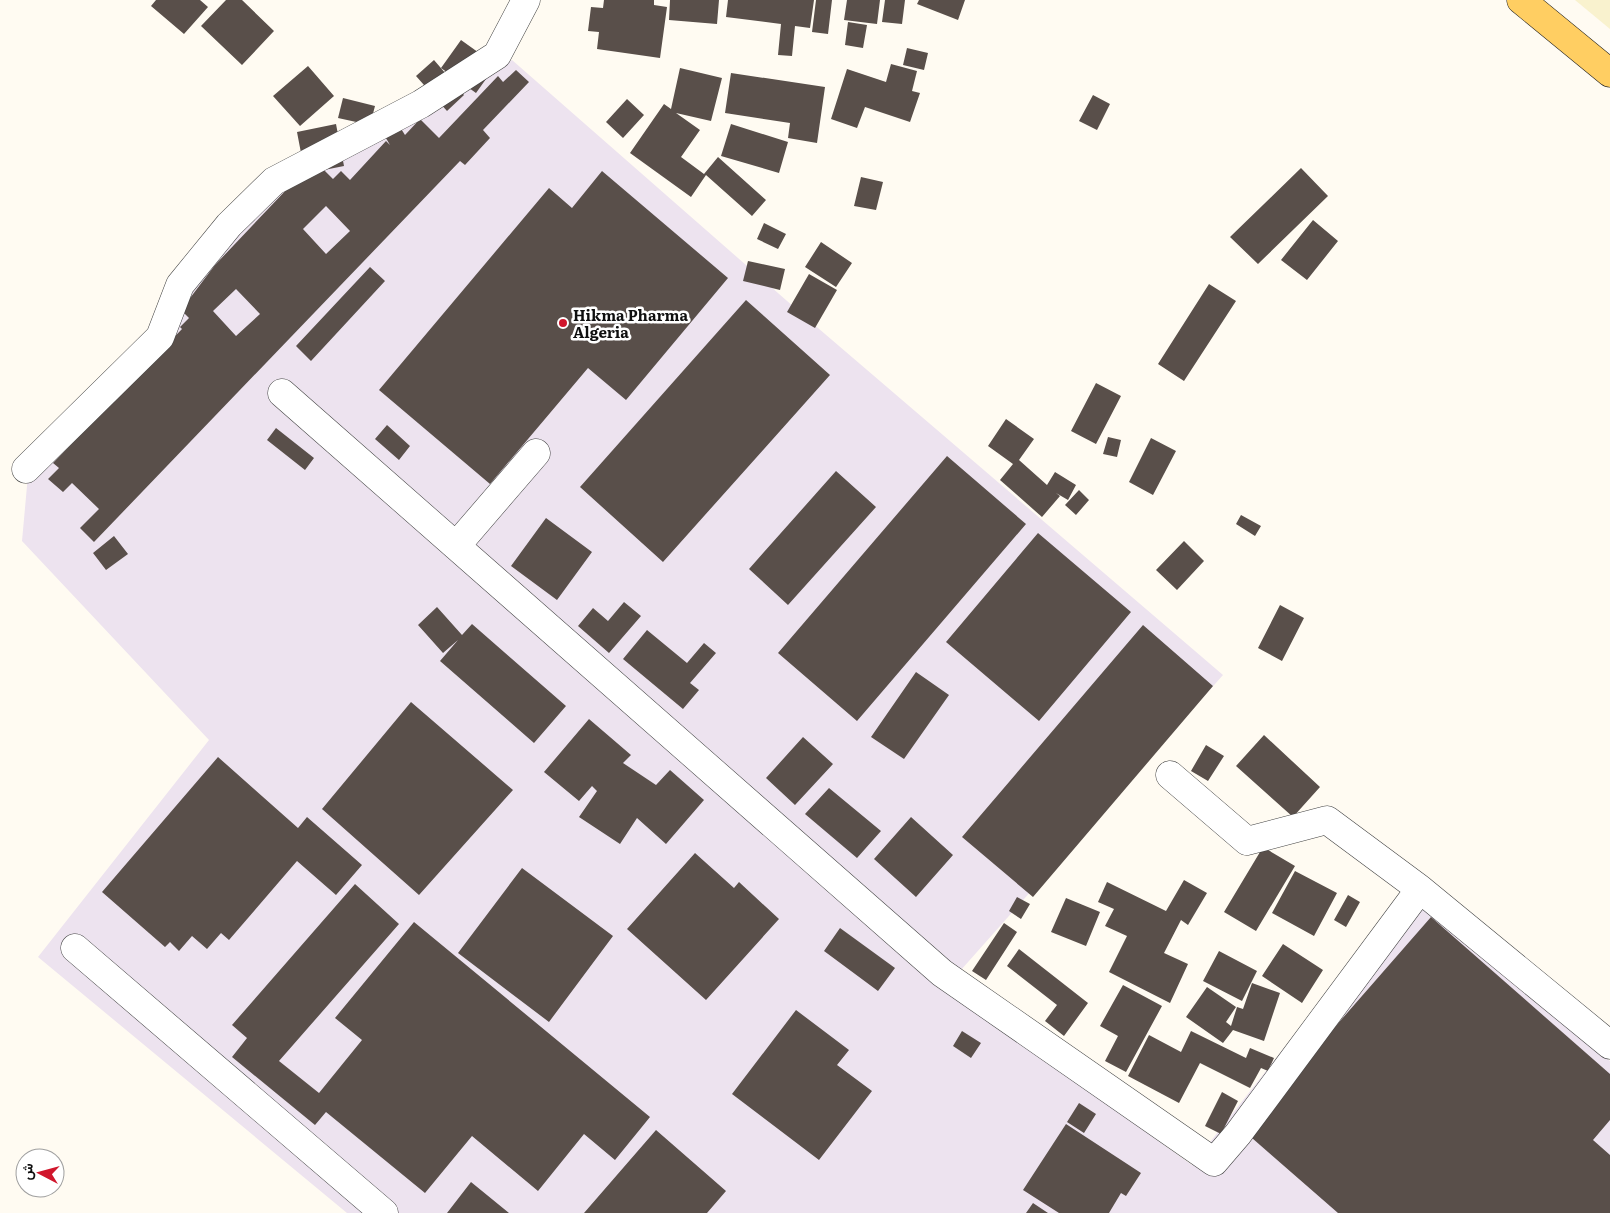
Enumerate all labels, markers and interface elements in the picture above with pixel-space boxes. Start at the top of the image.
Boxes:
place label: Hikma Pharma Algeria [573,303,688,343]
marker: Hikma Pharma Algeria [557,317,569,329]
north arrow [15,1148,65,1198]
text: ش [15,1162,37,1181]

